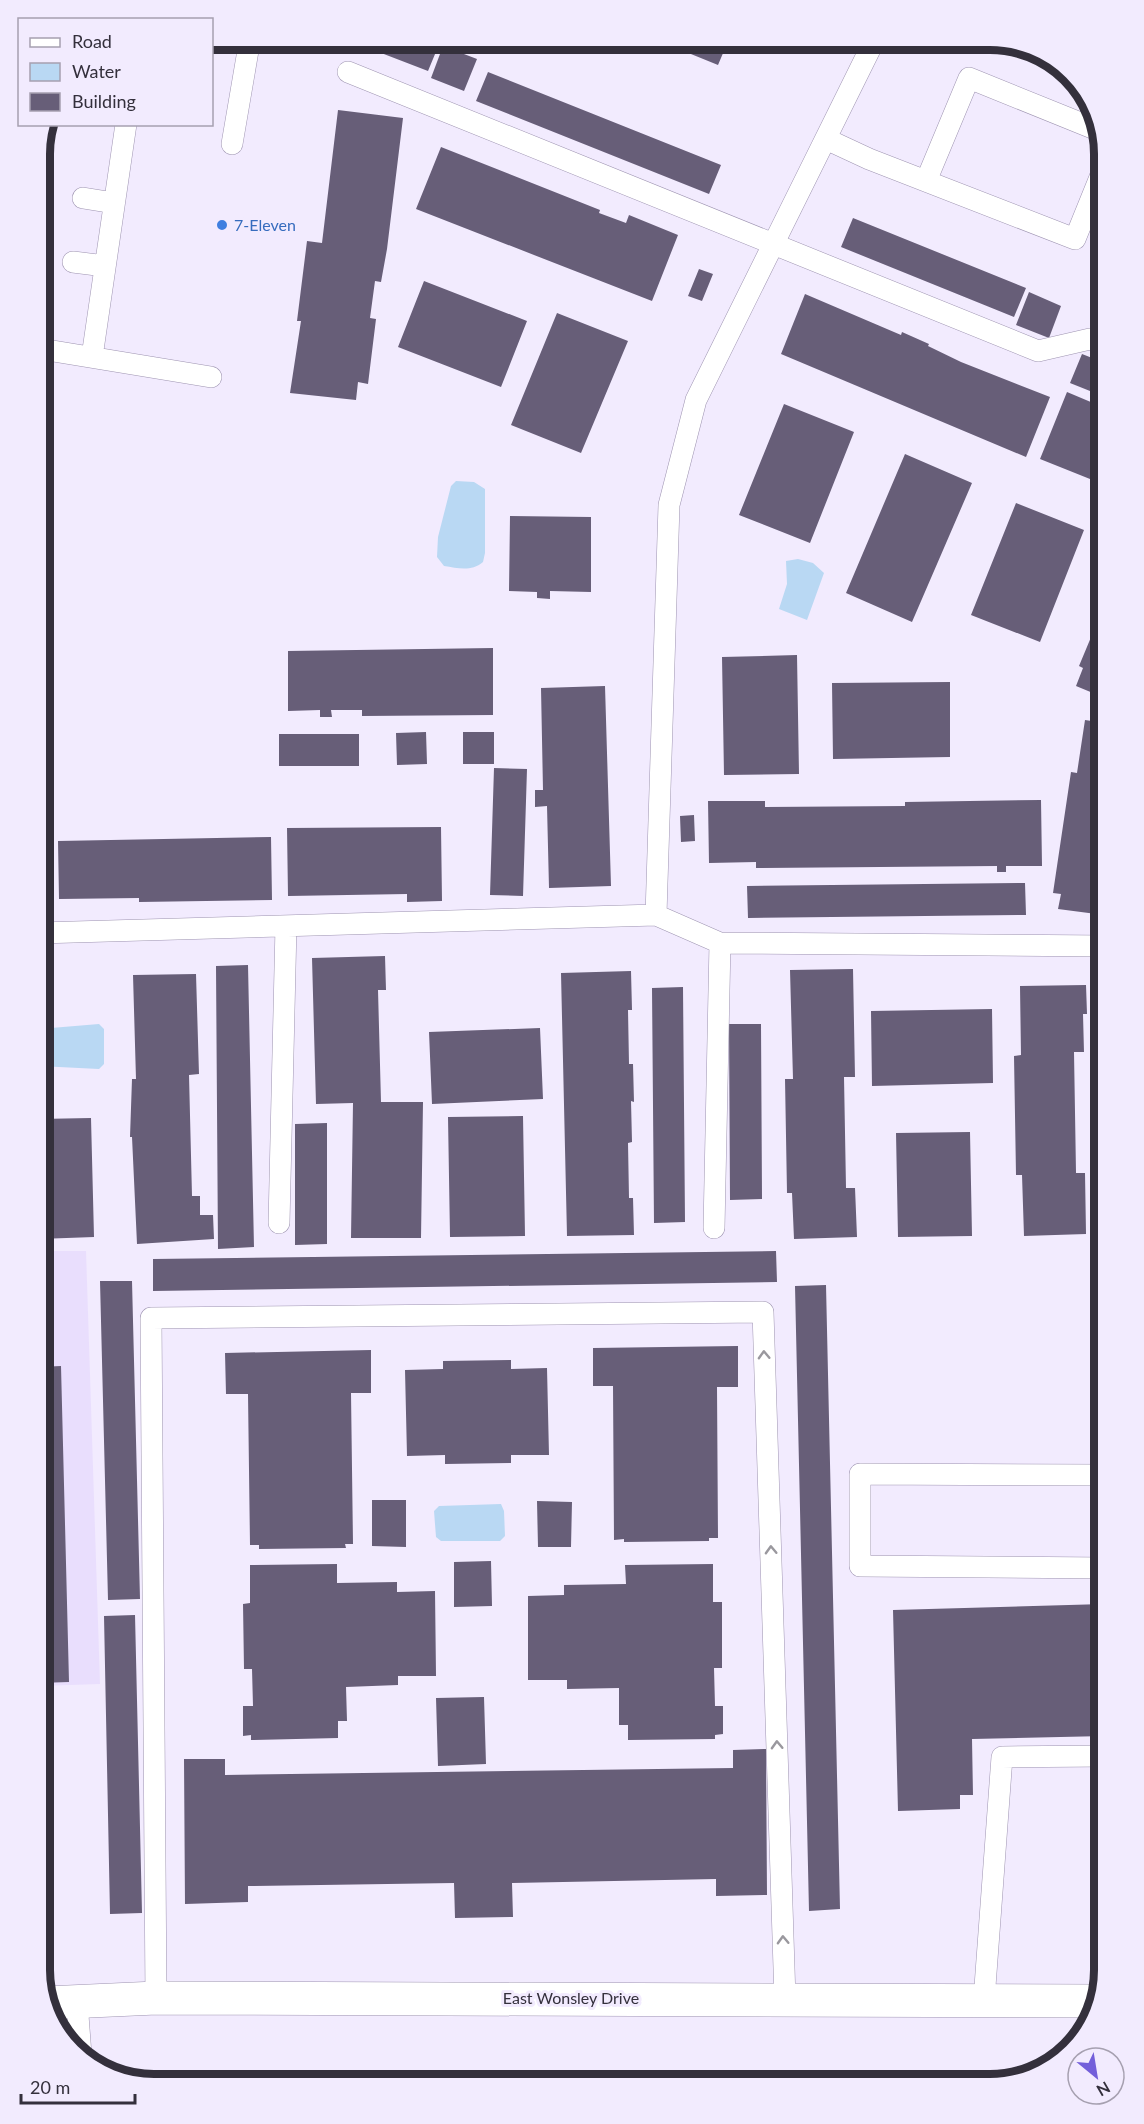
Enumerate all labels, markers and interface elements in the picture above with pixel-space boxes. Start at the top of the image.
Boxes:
legend [18,18,213,126]
text: Road [72,30,112,52]
text: Water [72,60,121,82]
text: Building [72,90,136,112]
place label: 7-Eleven [234,215,296,234]
marker: 7-Eleven [215,218,229,232]
one-way arrow [758,1351,771,1360]
one-way arrow [764,1546,777,1555]
one-way arrow [771,1741,783,1750]
one-way arrow [777,1936,790,1945]
street label: East Wonsley Drive [503,1988,639,2007]
north arrow [1066,2046,1126,2106]
scale bar [21,2067,135,2105]
text: 20 m [30,2076,70,2098]
text: N [1094,2078,1114,2101]

